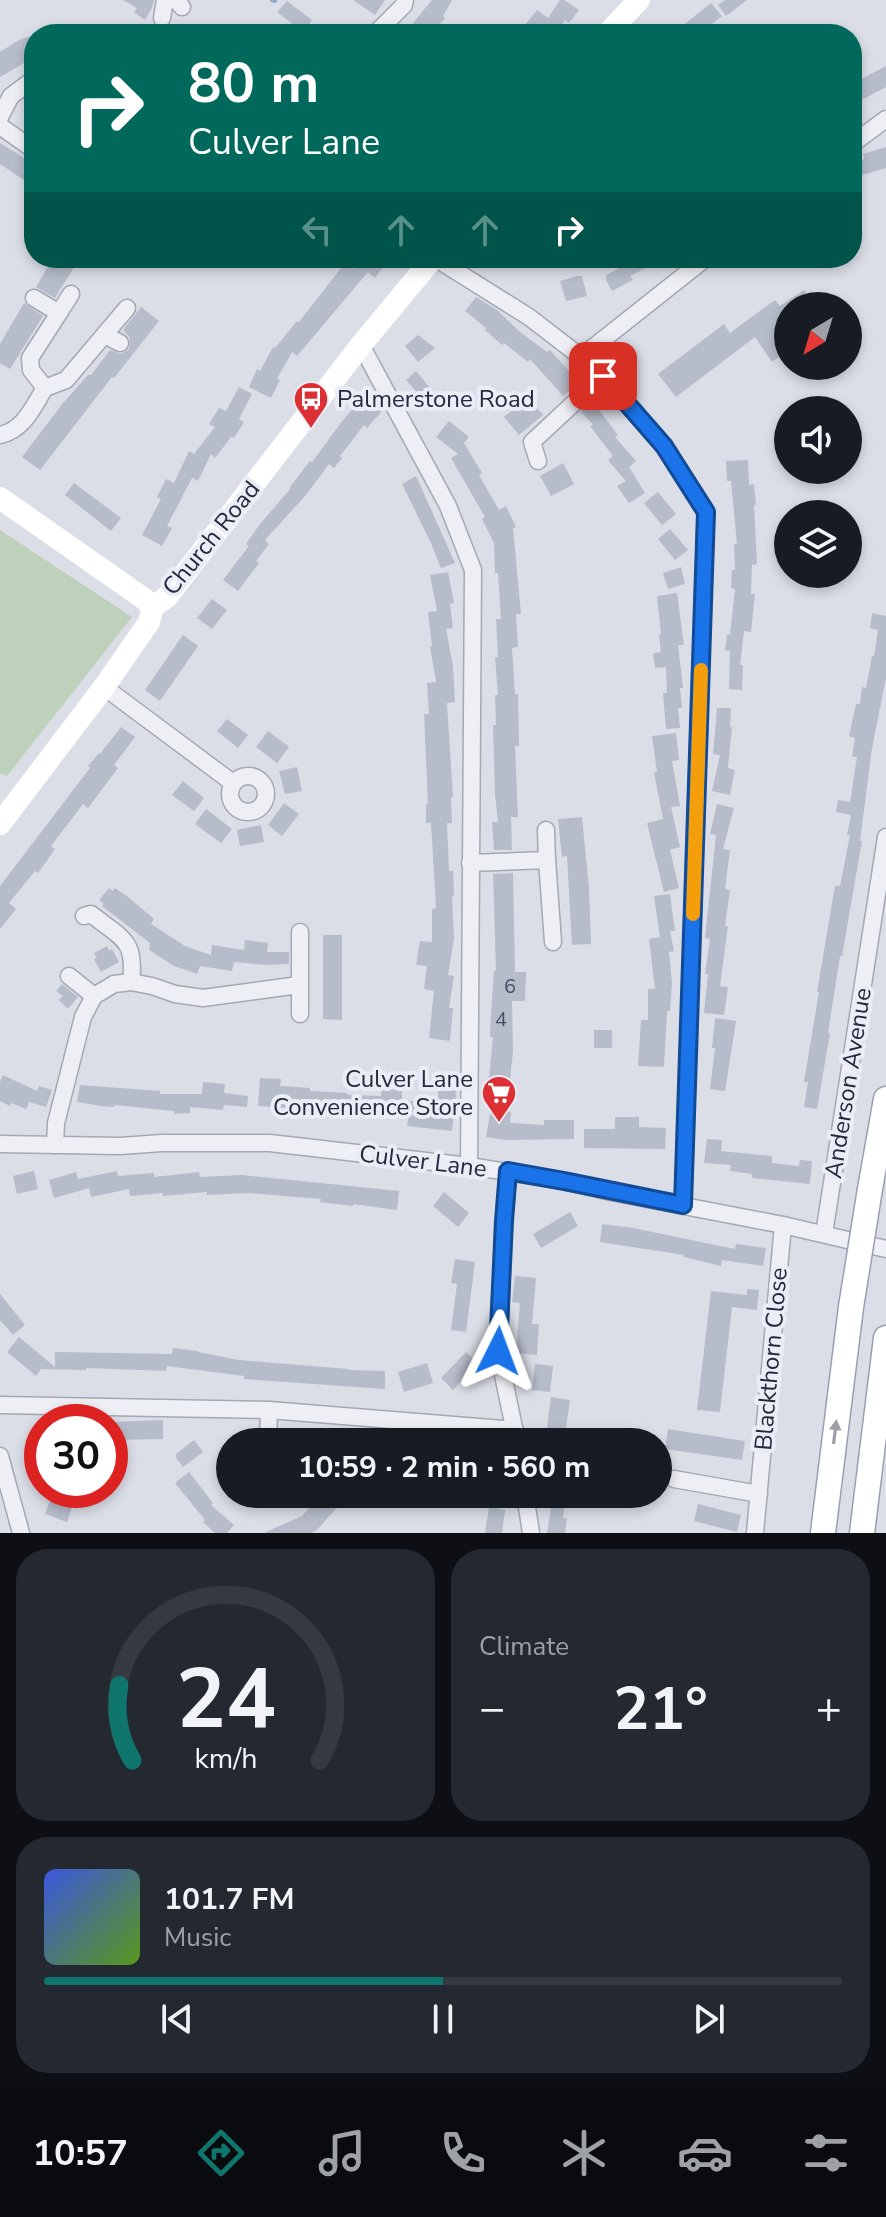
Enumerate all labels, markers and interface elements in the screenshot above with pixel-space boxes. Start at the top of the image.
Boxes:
text: 80 m [188,45,319,122]
icon: right [56,56,160,160]
text: Culver Lane [188,118,380,167]
icon: left [295,208,339,252]
icon: ahead [379,208,423,252]
icon: ahead [463,208,507,252]
icon: right [547,208,591,252]
north arrow [774,292,862,380]
map controls [774,292,862,588]
pin [569,342,637,410]
icon: arrive [581,354,625,398]
bus stop icon: Palmerstone Road [292,380,330,430]
place label: Palmerstone Road [337,383,535,415]
button: sound [774,396,862,484]
street label: Church Road [155,474,267,602]
button: layers [774,500,862,588]
house number: 6 [504,973,516,1000]
street label: Anderson Avenue [817,985,879,1181]
house number: 4 [495,1006,507,1033]
place label: Culver Lane Convenience Store [273,1063,473,1123]
supermarket icon: Culver Lane Convenience Store [480,1074,518,1124]
street label: Culver Lane [358,1137,488,1185]
street label: Blackthorn Close [747,1266,795,1452]
position arrow [456,1309,540,1393]
speed limit sign: 30 [24,1404,128,1508]
one-way arrow [829,1419,842,1444]
text: 10:59 · 2 min · 560 m [298,1447,590,1488]
text: Climate [479,1629,569,1664]
text: 24 [176,1643,275,1756]
text: 21° [613,1668,708,1750]
text: − [479,1679,505,1739]
text: + [816,1679,842,1739]
text: km/h [194,1739,257,1778]
text: 101.7 FM [164,1879,294,1920]
text: Music [164,1920,231,1955]
icon: previous [155,1997,199,2041]
icon: pause [421,1997,465,2041]
icon: next [687,1997,731,2041]
icon: directions [193,2125,249,2181]
icon: music [314,2125,370,2181]
icon: phone [435,2125,491,2181]
icon: climate [556,2125,612,2181]
icon: car [677,2125,733,2181]
icon: filters [798,2125,854,2181]
text: 10:57 [32,2129,128,2178]

